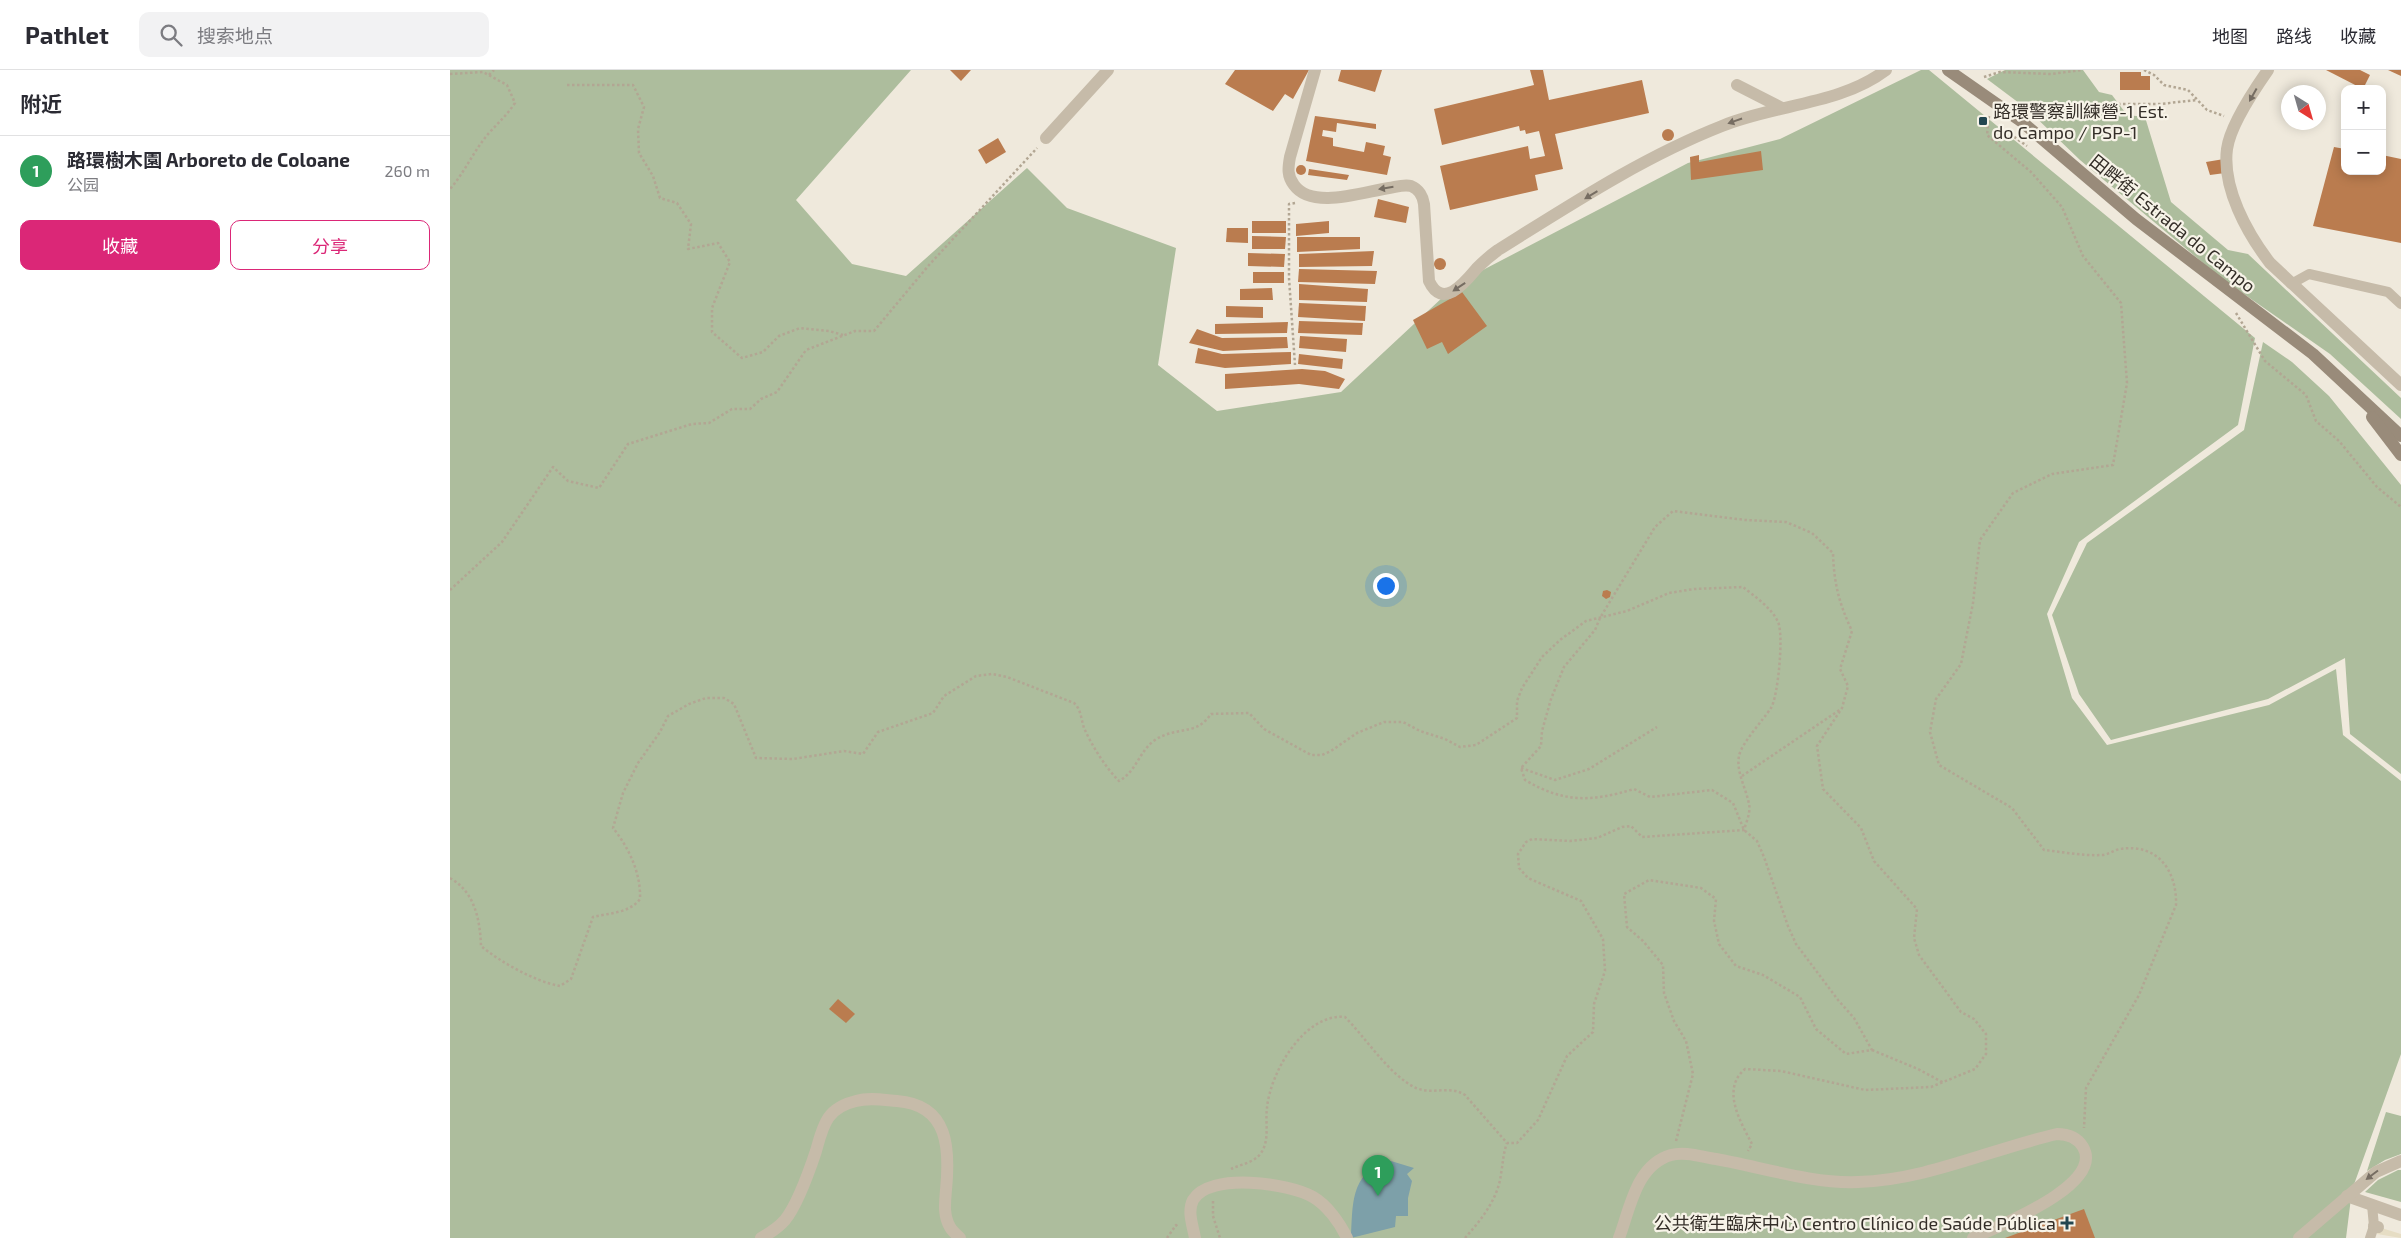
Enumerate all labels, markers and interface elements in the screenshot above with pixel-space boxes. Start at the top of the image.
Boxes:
search box [139,12,489,57]
text: Pathlet [25,20,109,49]
icon: search [157,21,185,49]
text: 搜索地点 [197,24,273,47]
text: 地图 [2212,25,2248,47]
text: 路线 [2276,25,2312,47]
text: 收藏 [2340,25,2376,47]
north arrow [2281,85,2326,130]
map controls [2341,85,2386,175]
button: + [2341,85,2386,130]
one-way arrow [2248,88,2257,101]
text: 附近 [20,91,62,116]
place label: 路環警察訓練營-1 Est. do Campo / PSP-1 [1993,100,2168,143]
marker: 路環警察訓練營-1 Est. do Campo / PSP-1 [1977,115,1989,127]
one-way arrow [1727,117,1742,125]
button: − [2341,130,2386,175]
text: 路環樹木園 Arboreto de Coloane [67,148,350,171]
street label: 田畔街 Estrada do Campo [2086,149,2260,297]
text: 1 [33,161,39,180]
text: 260 m [385,161,430,180]
text: 公园 [67,175,99,194]
one-way arrow [1378,185,1394,193]
one-way arrow [1584,190,1597,199]
button: 收藏 [20,220,220,270]
button: 分享 [230,220,430,270]
one-way arrow [1452,282,1466,292]
your location [1373,573,1399,599]
pin: 1 [1362,1155,1394,1196]
one-way arrow [2366,1170,2379,1181]
place label: 公共衛生臨床中心 Centro Clínico de Saúde Pública [1654,1212,2056,1234]
marker: 公共衛生臨床中心 Centro Clínico de Saúde Pública [2060,1216,2074,1230]

